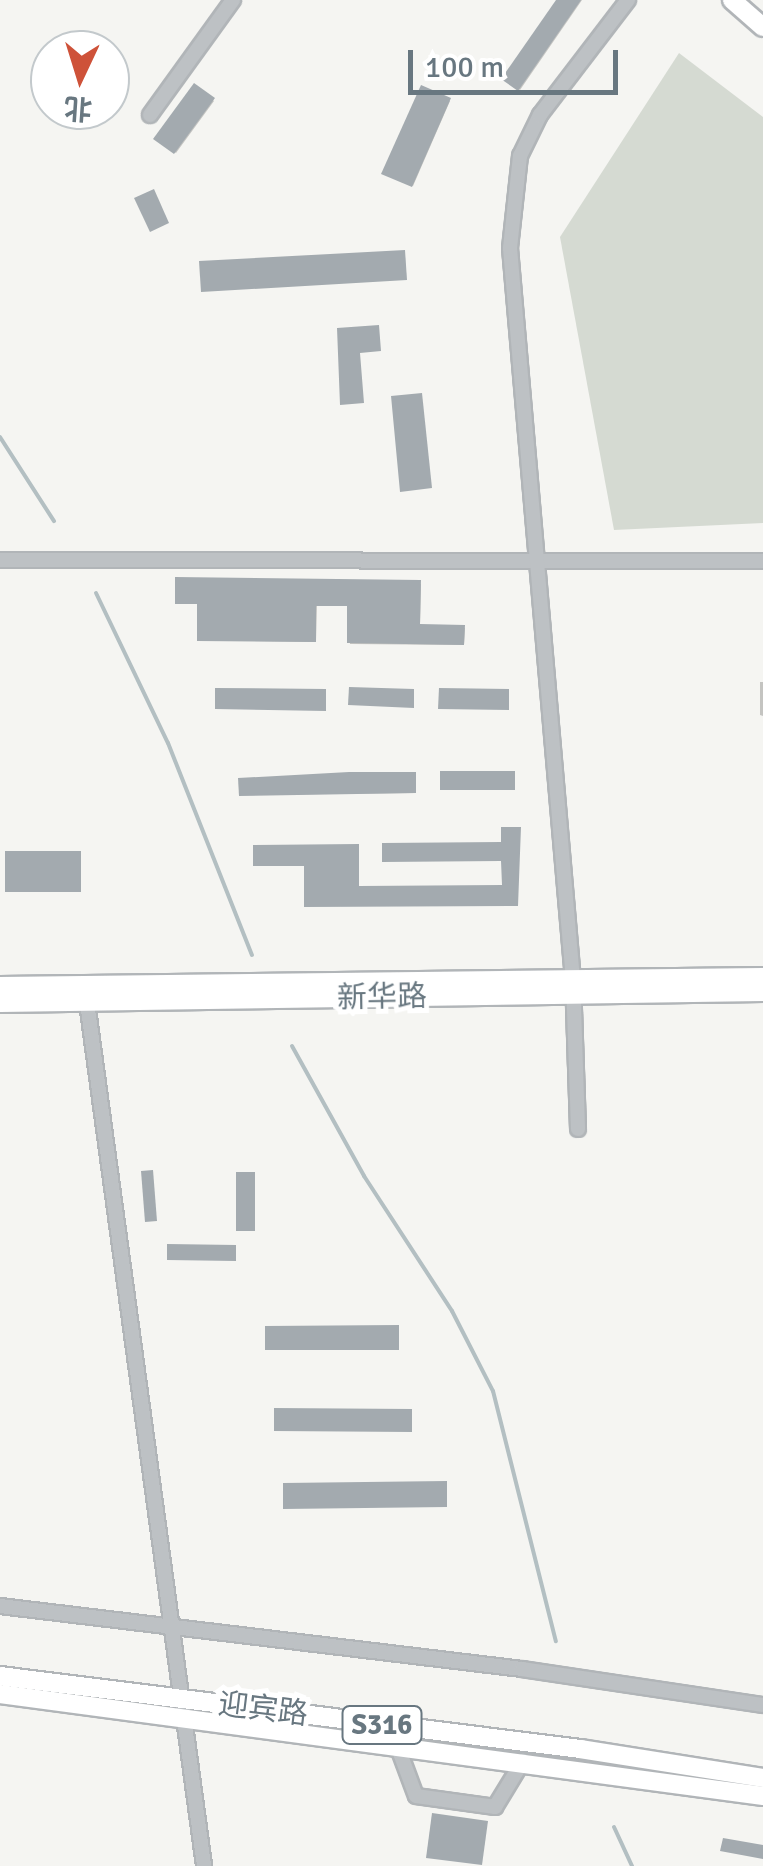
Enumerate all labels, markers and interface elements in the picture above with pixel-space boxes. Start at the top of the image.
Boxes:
north arrow [30,30,130,130]
scale bar [413,30,623,92]
text: 100 m [425,49,504,86]
text: 北 [63,90,93,126]
street label: 新华路 [337,979,427,1017]
street label: 迎宾路 [216,1687,310,1733]
road number: S316 [340,1702,424,1748]

